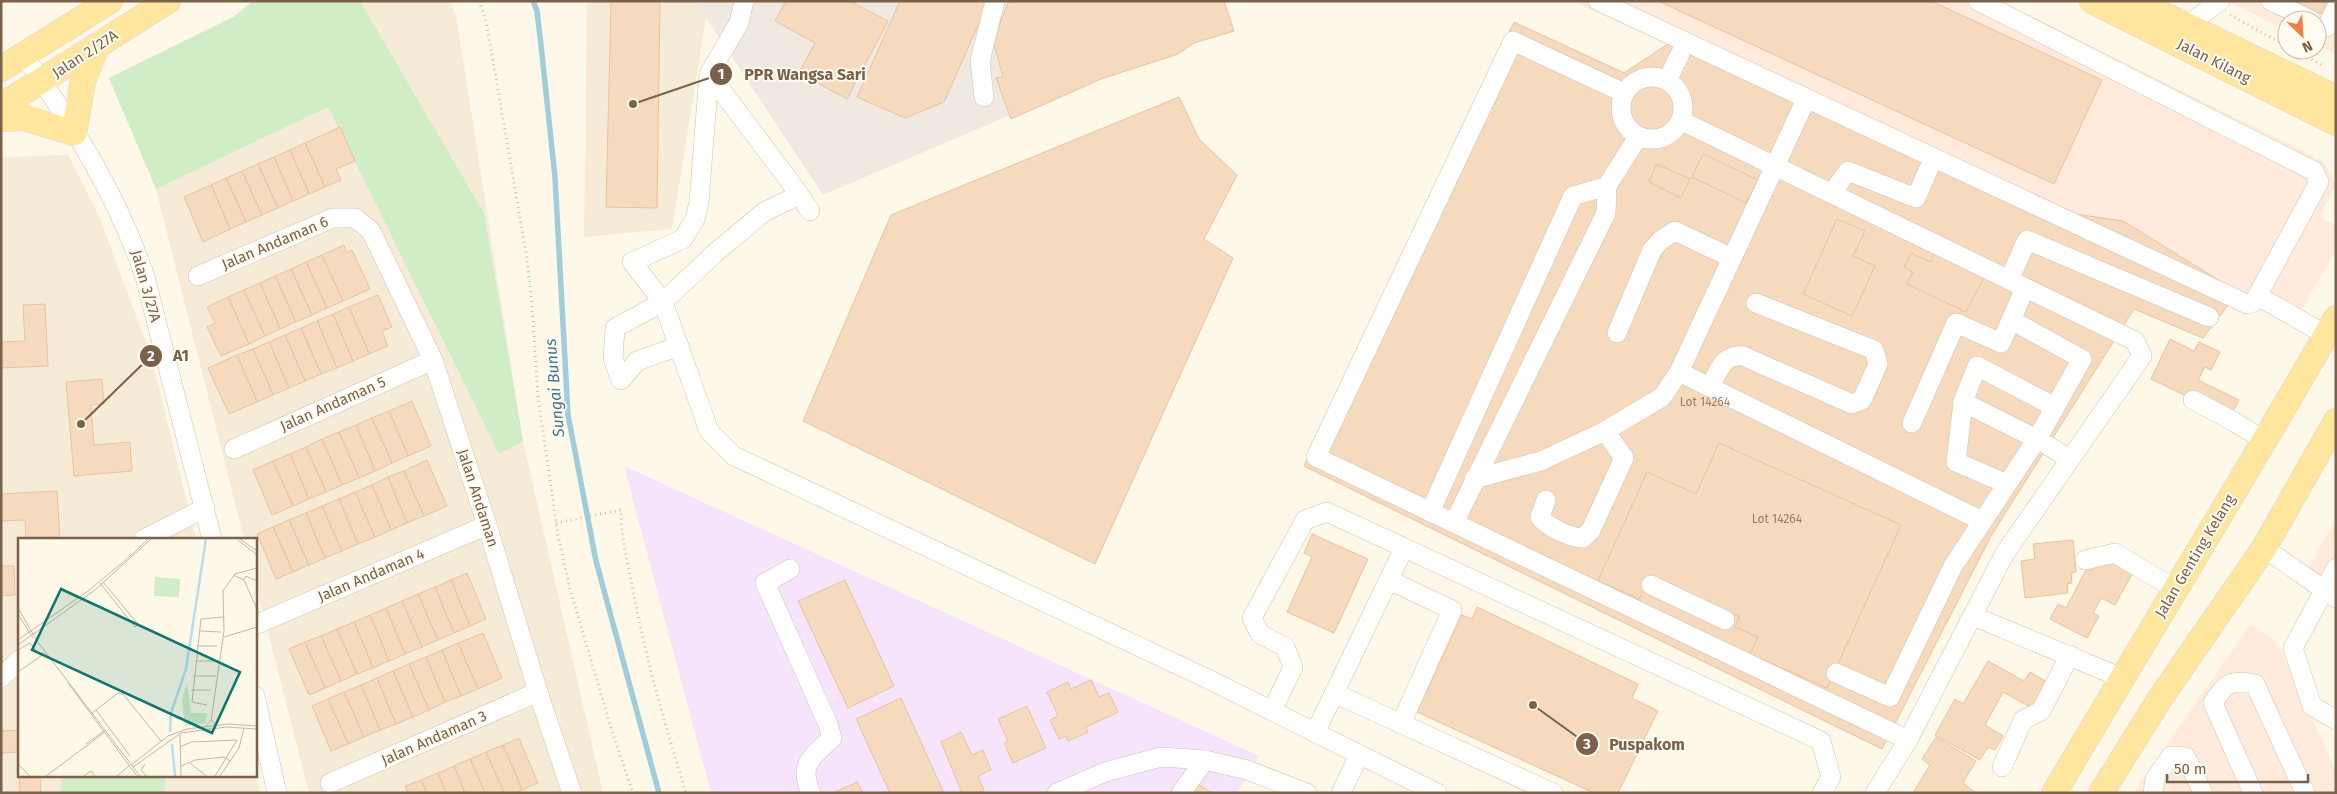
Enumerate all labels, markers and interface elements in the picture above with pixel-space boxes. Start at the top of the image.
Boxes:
north arrow [2277,10,2327,60]
street label: Jalan 2/27A [49,26,121,82]
street label: Jalan Kilang [2174,35,2254,87]
text: N [2299,37,2315,56]
callout: PPR Wangsa Sari [709,59,875,90]
text: 1 [718,65,724,83]
text: PPR Wangsa Sari [744,65,866,84]
street label: Jalan Andaman 6 [219,212,331,274]
street label: Jalan 3/27A [127,248,165,325]
water label: Sungai Bunus [541,338,568,439]
callout: A1 [138,340,199,371]
text: A1 [172,346,189,365]
text: 2 [147,347,155,365]
street label: Jalan Andaman 5 [277,373,389,435]
house number: Lot 14264 [1680,395,1731,409]
street label: Jalan Andaman [454,447,502,549]
street label: Jalan Genting Kelang [2151,491,2239,621]
house number: Lot 14264 [1752,512,1803,526]
inset map [18,538,256,776]
street label: Jalan Andaman 4 [315,544,427,606]
street label: Jalan Andaman 3 [378,707,490,769]
callout: Puspakom [1574,728,1695,759]
text: 3 [1582,735,1591,753]
text: Puspakom [1609,735,1685,754]
scale bar [2167,752,2308,784]
text: 50 m [2174,760,2207,778]

